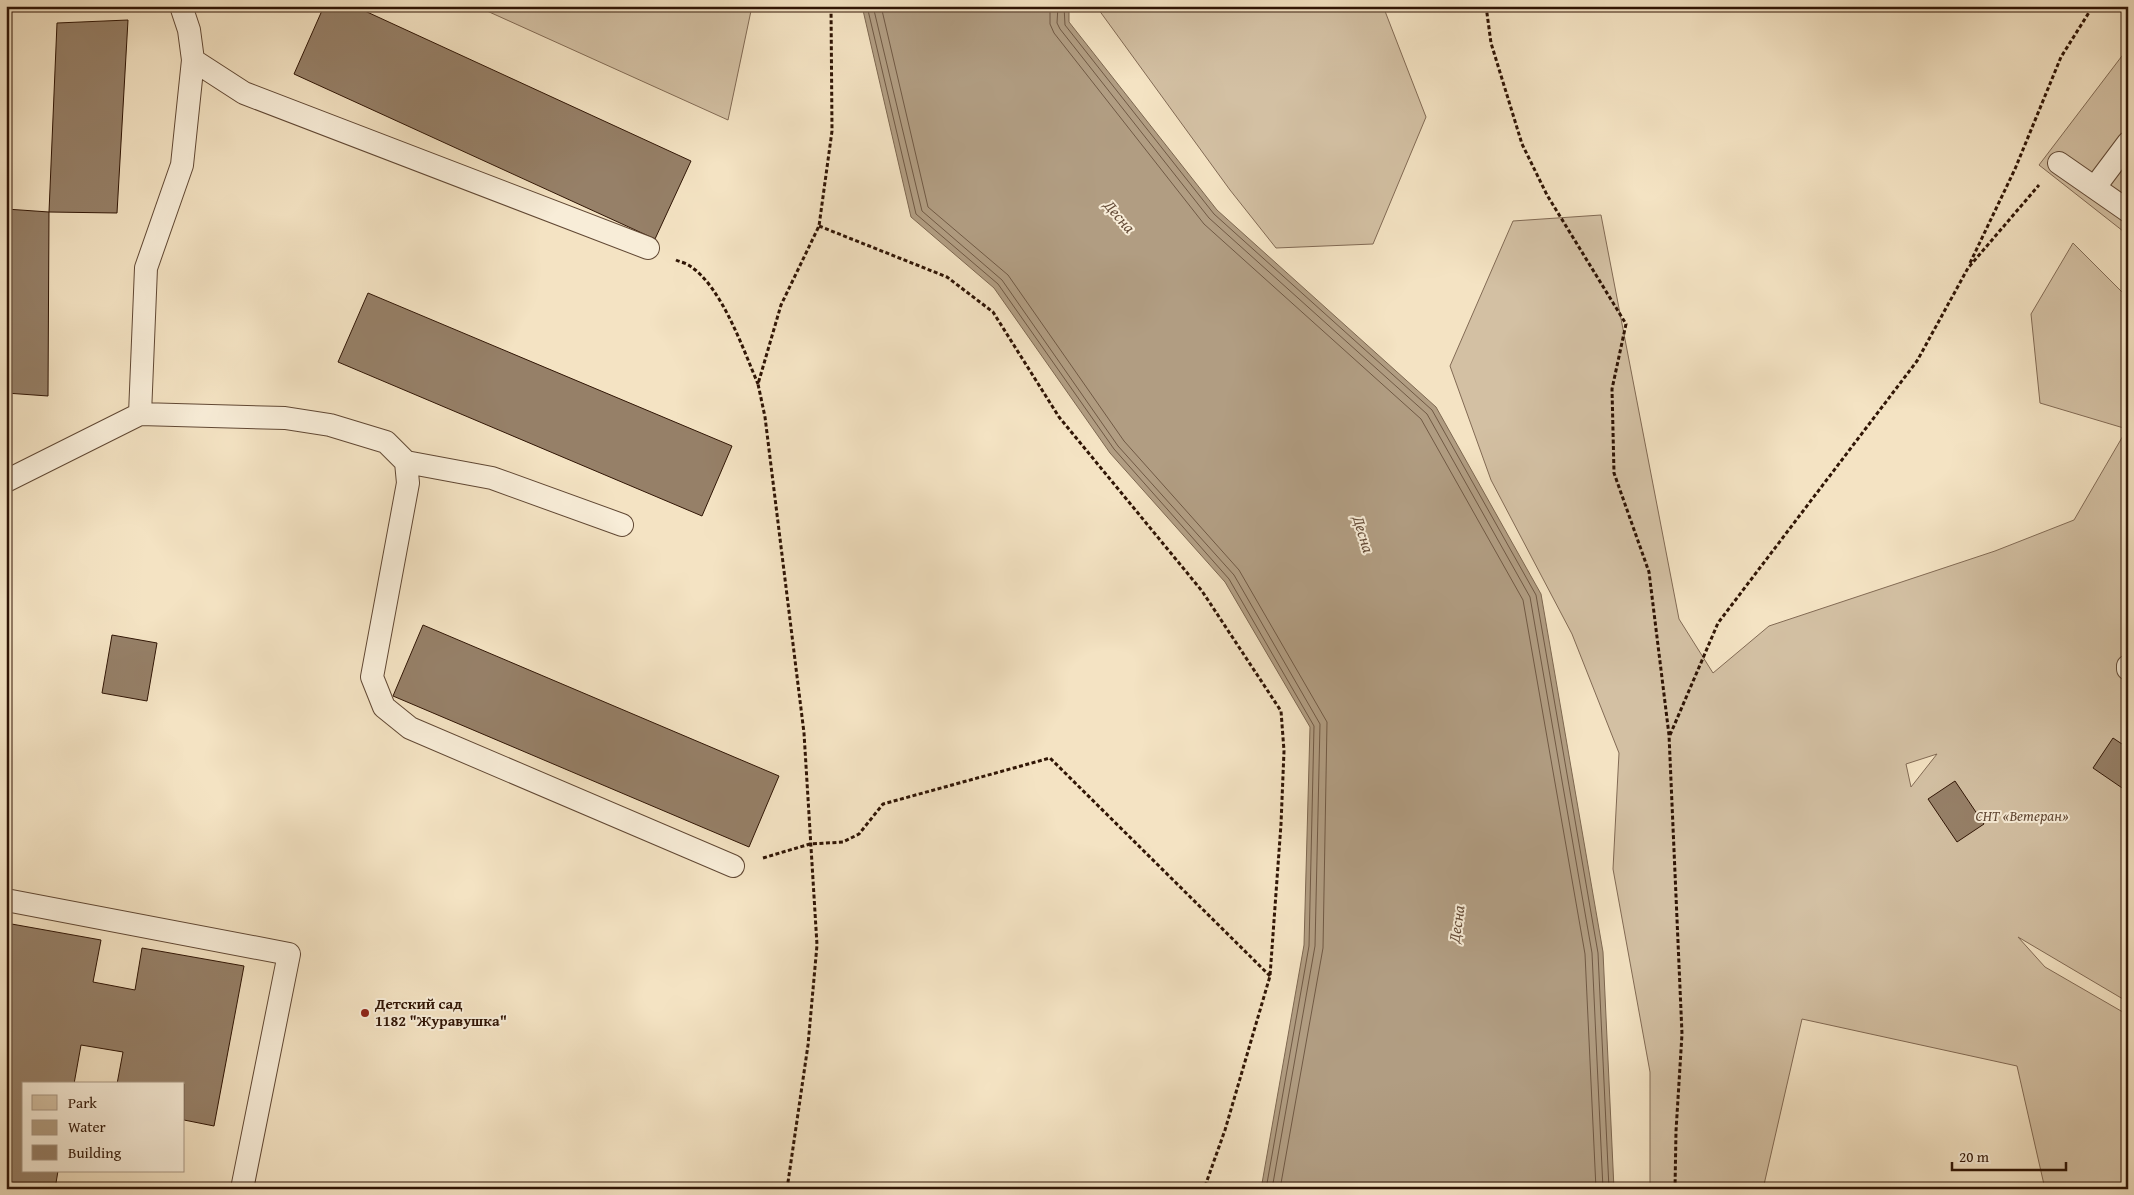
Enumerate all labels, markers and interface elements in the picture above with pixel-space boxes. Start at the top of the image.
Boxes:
water label: Десна [1098,193,1142,239]
water label: Десна [1347,512,1381,556]
park label: СНТ «Ветеран» [1975,805,2069,826]
water label: Десна [1441,903,1471,945]
place label: Детский сад 1182 "Журавушка" [374,993,507,1031]
marker: Детский сад 1182 "Журавушка" [359,1007,371,1019]
legend [22,1082,185,1172]
text: Park [68,1092,97,1113]
text: Water [68,1116,106,1137]
scale bar [1952,1140,2065,1172]
text: Building [68,1142,122,1163]
text: 20 m [1959,1146,1990,1167]

